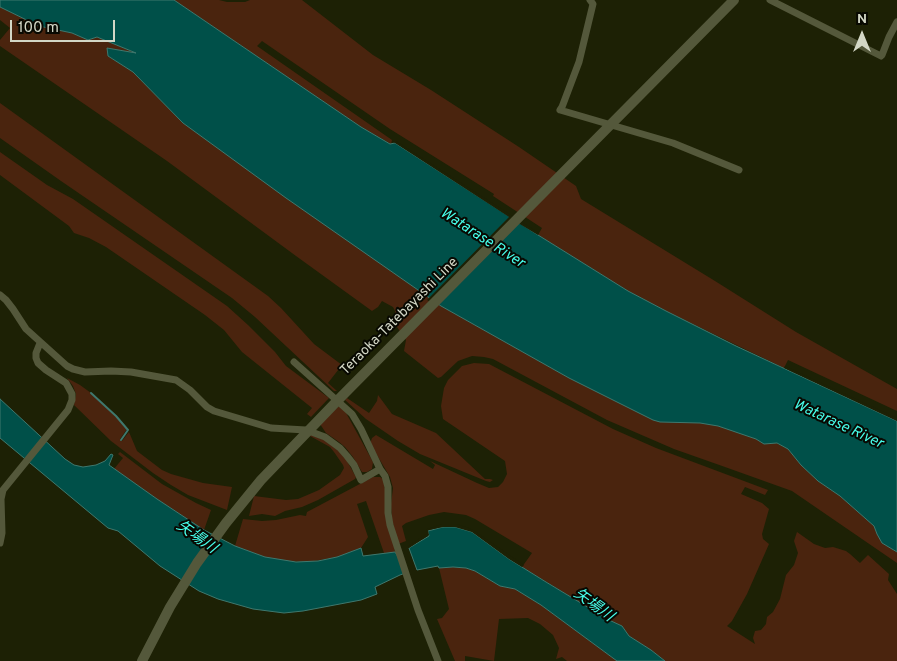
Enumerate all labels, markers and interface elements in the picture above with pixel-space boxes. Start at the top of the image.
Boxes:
scale bar [12,10,118,42]
north arrow [837,10,887,60]
text: N [857,11,867,28]
text: 100 m [18,19,59,38]
water label: Watarase River [436,205,528,273]
street label: Teraoka-Tatebayashi Line [338,255,462,379]
water label: Watarase River [790,396,886,454]
water label: 矢場川 [172,518,220,558]
water label: 矢場川 [570,585,616,627]

